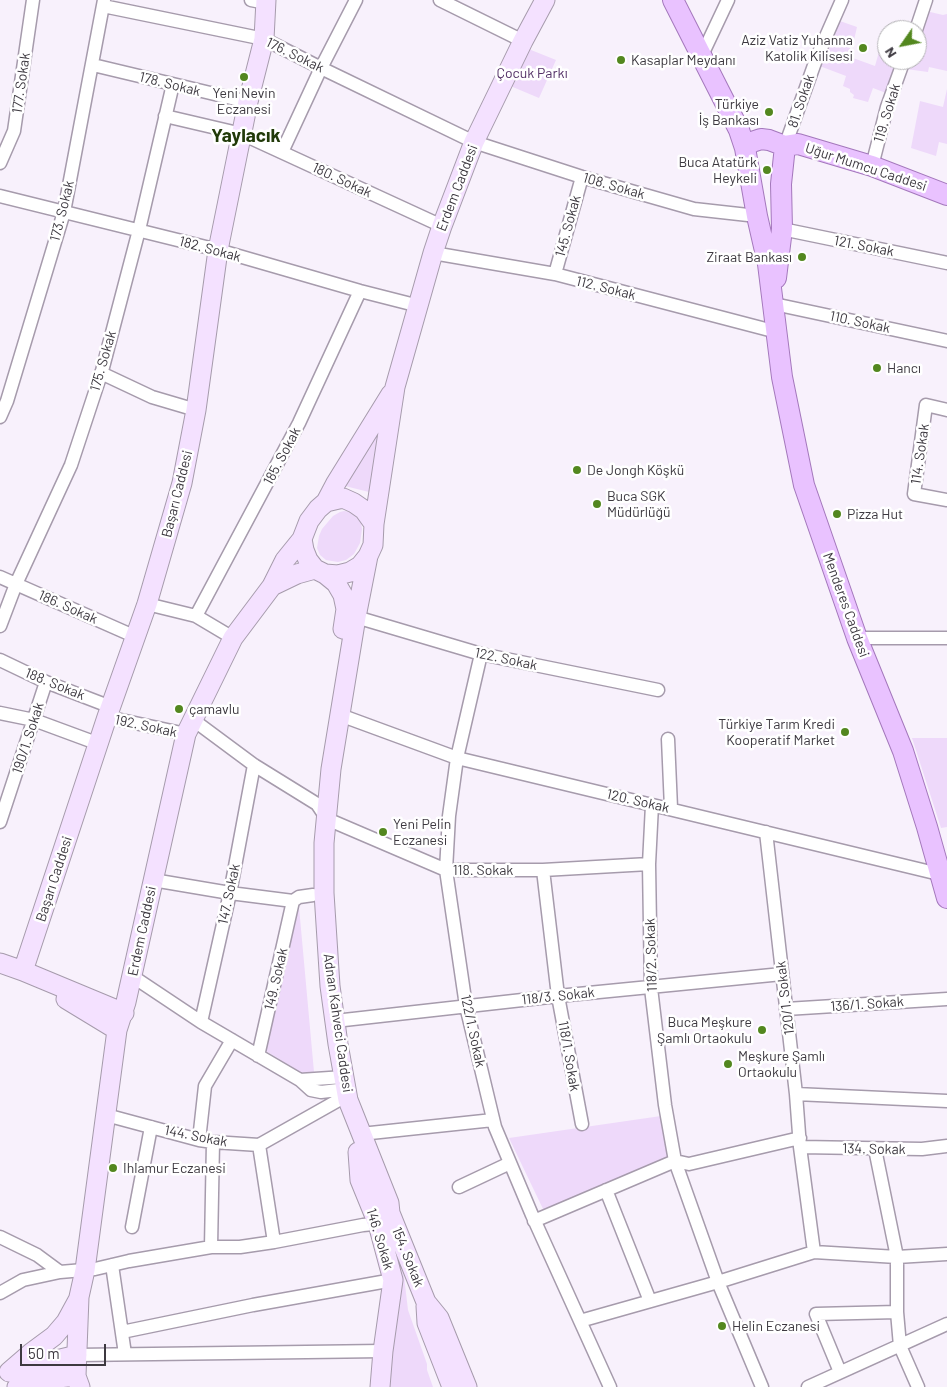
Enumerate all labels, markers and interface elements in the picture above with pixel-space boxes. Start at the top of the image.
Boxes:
north arrow [877,20,927,70]
place label: Aziz Vatiz Yuhanna Katolik Kilisesi [741,32,853,64]
street label: 176. Sokak [263,34,327,76]
marker: Aziz Vatiz Yuhanna Katolik Kilisesi [857,42,869,54]
text: N [880,44,900,61]
street label: 177. Sokak [8,52,34,114]
place label: Kasaplar Meydanı [631,52,735,68]
marker: Kasaplar Meydanı [615,54,627,66]
park label: Çocuk Parkı [496,65,568,81]
street label: 178. Sokak [138,68,202,100]
marker: Yeni Nevin Eczanesi [238,71,250,83]
street label: 81. Sokak [784,72,818,130]
street label: 119. Sokak [870,82,904,144]
place label: Yeni Nevin Eczanesi [213,85,275,118]
place label: Türkiye İş Bankası [699,96,759,128]
marker: Türkiye İş Bankası [763,106,775,118]
district label: Yaylacık [211,125,281,147]
street label: Uğur Mumcu Caddesi [803,139,929,195]
street label: Erdem Caddesi [433,142,481,234]
place label: Buca Atatürk Heykeli [678,154,757,186]
street label: 180. Sokak [310,159,374,201]
marker: Buca Atatürk Heykeli [761,164,773,176]
street label: 108. Sokak [581,169,647,203]
street label: 173. Sokak [46,179,78,243]
street label: 145. Sokak [552,193,584,259]
street label: 121. Sokak [833,232,895,260]
street label: 182. Sokak [177,233,243,265]
place label: Ziraat Bankası [706,249,792,265]
marker: Ziraat Bankası [796,251,808,263]
street label: 112. Sokak [574,272,638,304]
street label: 110. Sokak [828,307,892,337]
street label: 175. Sokak [86,329,120,393]
place label: Hancı [887,360,921,376]
marker: Hancı [871,362,883,374]
street label: 114. Sokak [907,423,933,485]
street label: 185. Sokak [260,424,304,488]
street label: Başarı Caddesi [158,449,196,539]
place label: De Jongh Köşkü [587,462,684,478]
marker: De Jongh Köşkü [571,464,583,476]
place label: Buca SGK Müdürlüğü [607,488,671,520]
marker: Buca SGK Müdürlüğü [591,498,603,510]
place label: Pizza Hut [847,506,903,522]
marker: Pizza Hut [831,508,843,520]
street label: Menderes Caddesi [819,550,873,660]
street label: 186. Sokak [36,587,100,627]
street label: 122. Sokak [473,644,539,674]
street label: 188. Sokak [23,664,87,704]
street label: 190/1. Sokak [9,700,47,776]
place label: çamavlu [189,701,239,717]
marker: çamavlu [173,703,185,715]
street label: 192. Sokak [113,711,179,741]
place label: Türkiye Tarım Kredi Kooperatif Market [718,716,835,749]
marker: Türkiye Tarım Kredi Kooperatif Market [839,726,851,738]
street label: 120. Sokak [605,786,671,816]
place label: Yeni Pelin Eczanesi [393,816,451,849]
marker: Yeni Pelin Eczanesi [377,826,389,838]
street label: Başarı Caddesi [32,834,76,924]
street label: 147. Sokak [214,862,244,926]
street label: 118. Sokak [453,862,513,878]
street label: Erdem Caddesi [124,885,160,977]
street label: 118/2. Sokak [641,918,661,992]
street label: 149. Sokak [261,946,291,1012]
street label: Adnan Kahveci Caddesi [320,952,356,1094]
street label: 120/1. Sokak [772,960,798,1036]
street label: 118/3. Sokak [521,984,595,1008]
street label: 122/1. Sokak [457,993,489,1069]
street label: 136/1. Sokak [830,993,904,1015]
place label: Buca Meşkure Şamlı Ortaokulu [657,1014,752,1046]
street label: 118/1. Sokak [555,1019,583,1093]
marker: Buca Meşkure Şamlı Ortaokulu [756,1024,768,1036]
place label: Meşkure Şamlı Ortaokulu [738,1048,825,1080]
marker: Meşkure Şamlı Ortaokulu [722,1058,734,1070]
street label: 144. Sokak [163,1122,229,1150]
street label: 134. Sokak [842,1140,906,1158]
place label: Ihlamur Eczanesi [123,1160,226,1176]
marker: Ihlamur Eczanesi [107,1162,119,1174]
street label: 146. Sokak [363,1206,397,1272]
street label: 154. Sokak [388,1224,428,1290]
place label: Helin Eczanesi [732,1318,820,1334]
marker: Helin Eczanesi [716,1320,728,1332]
scale bar [22,1334,109,1366]
text: 50 m [28,1344,60,1362]

